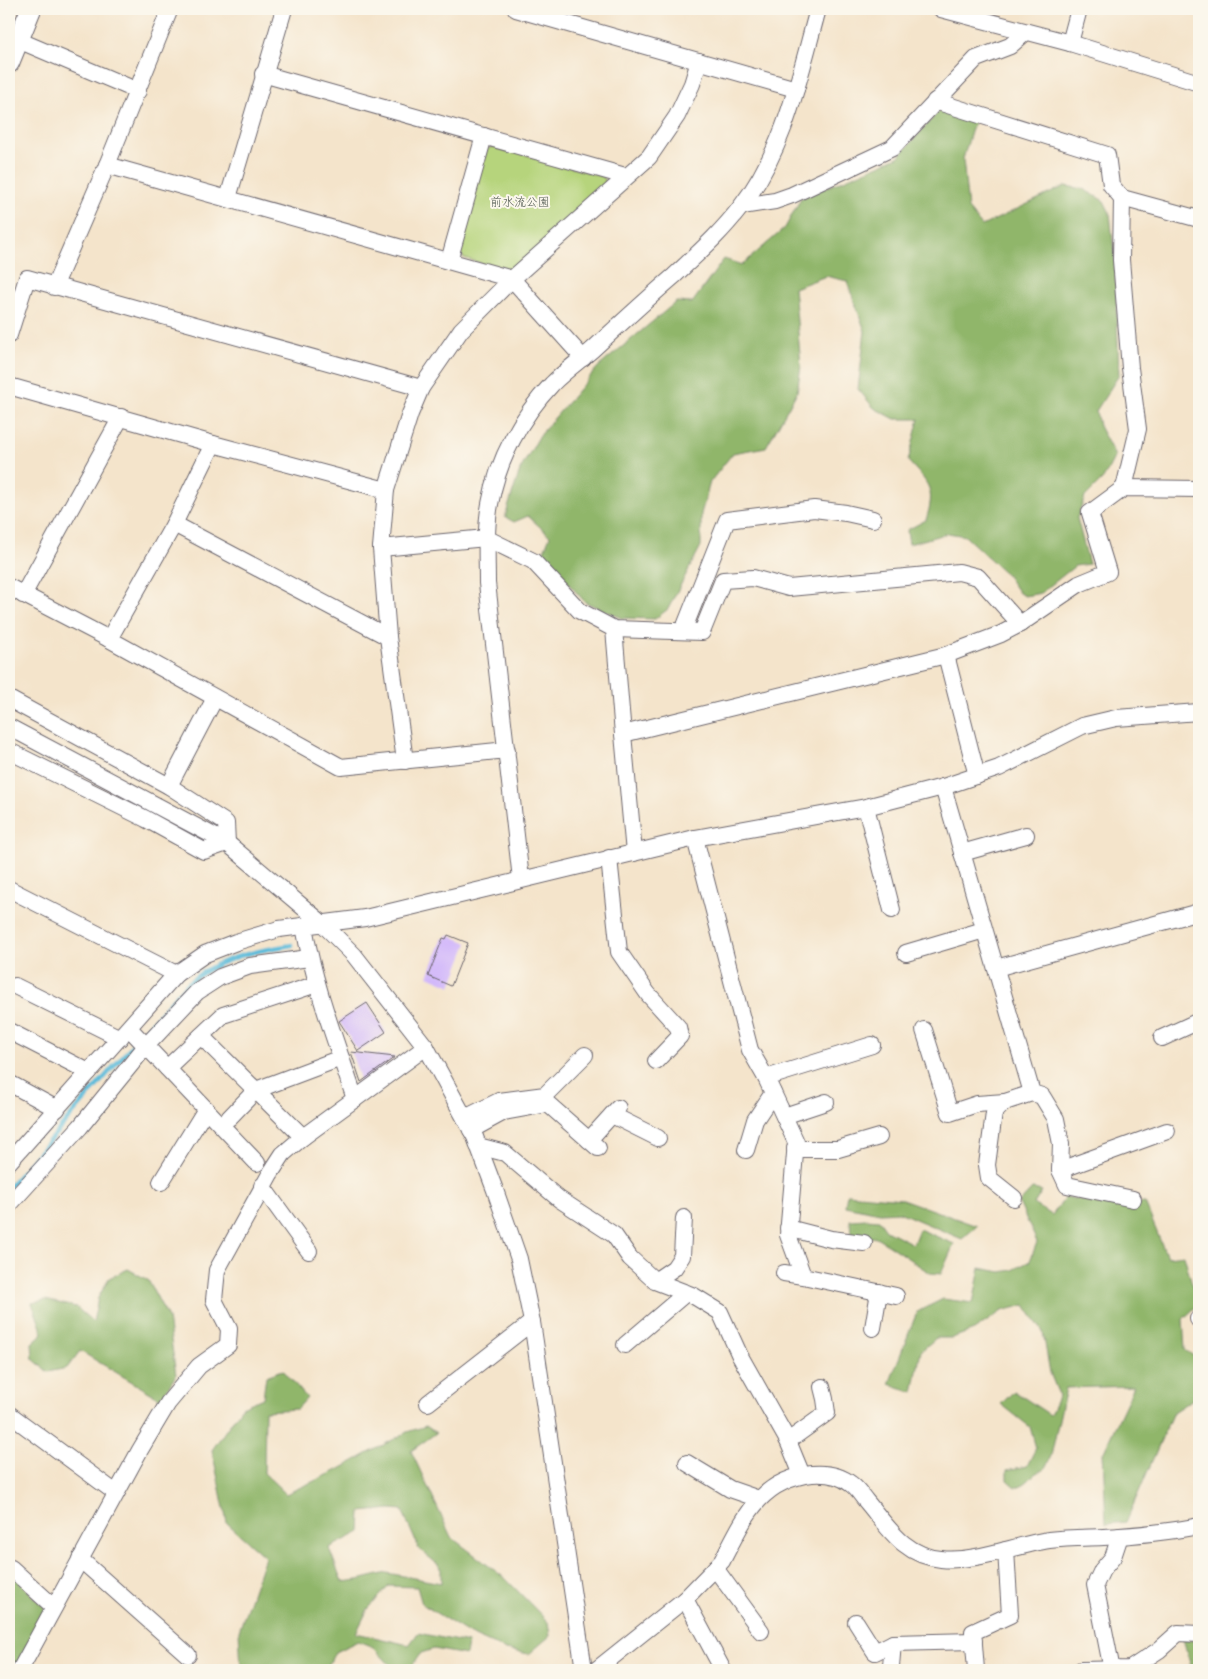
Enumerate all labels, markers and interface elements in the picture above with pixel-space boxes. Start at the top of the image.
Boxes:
park label: 前水流公園 [490,195,550,210]

